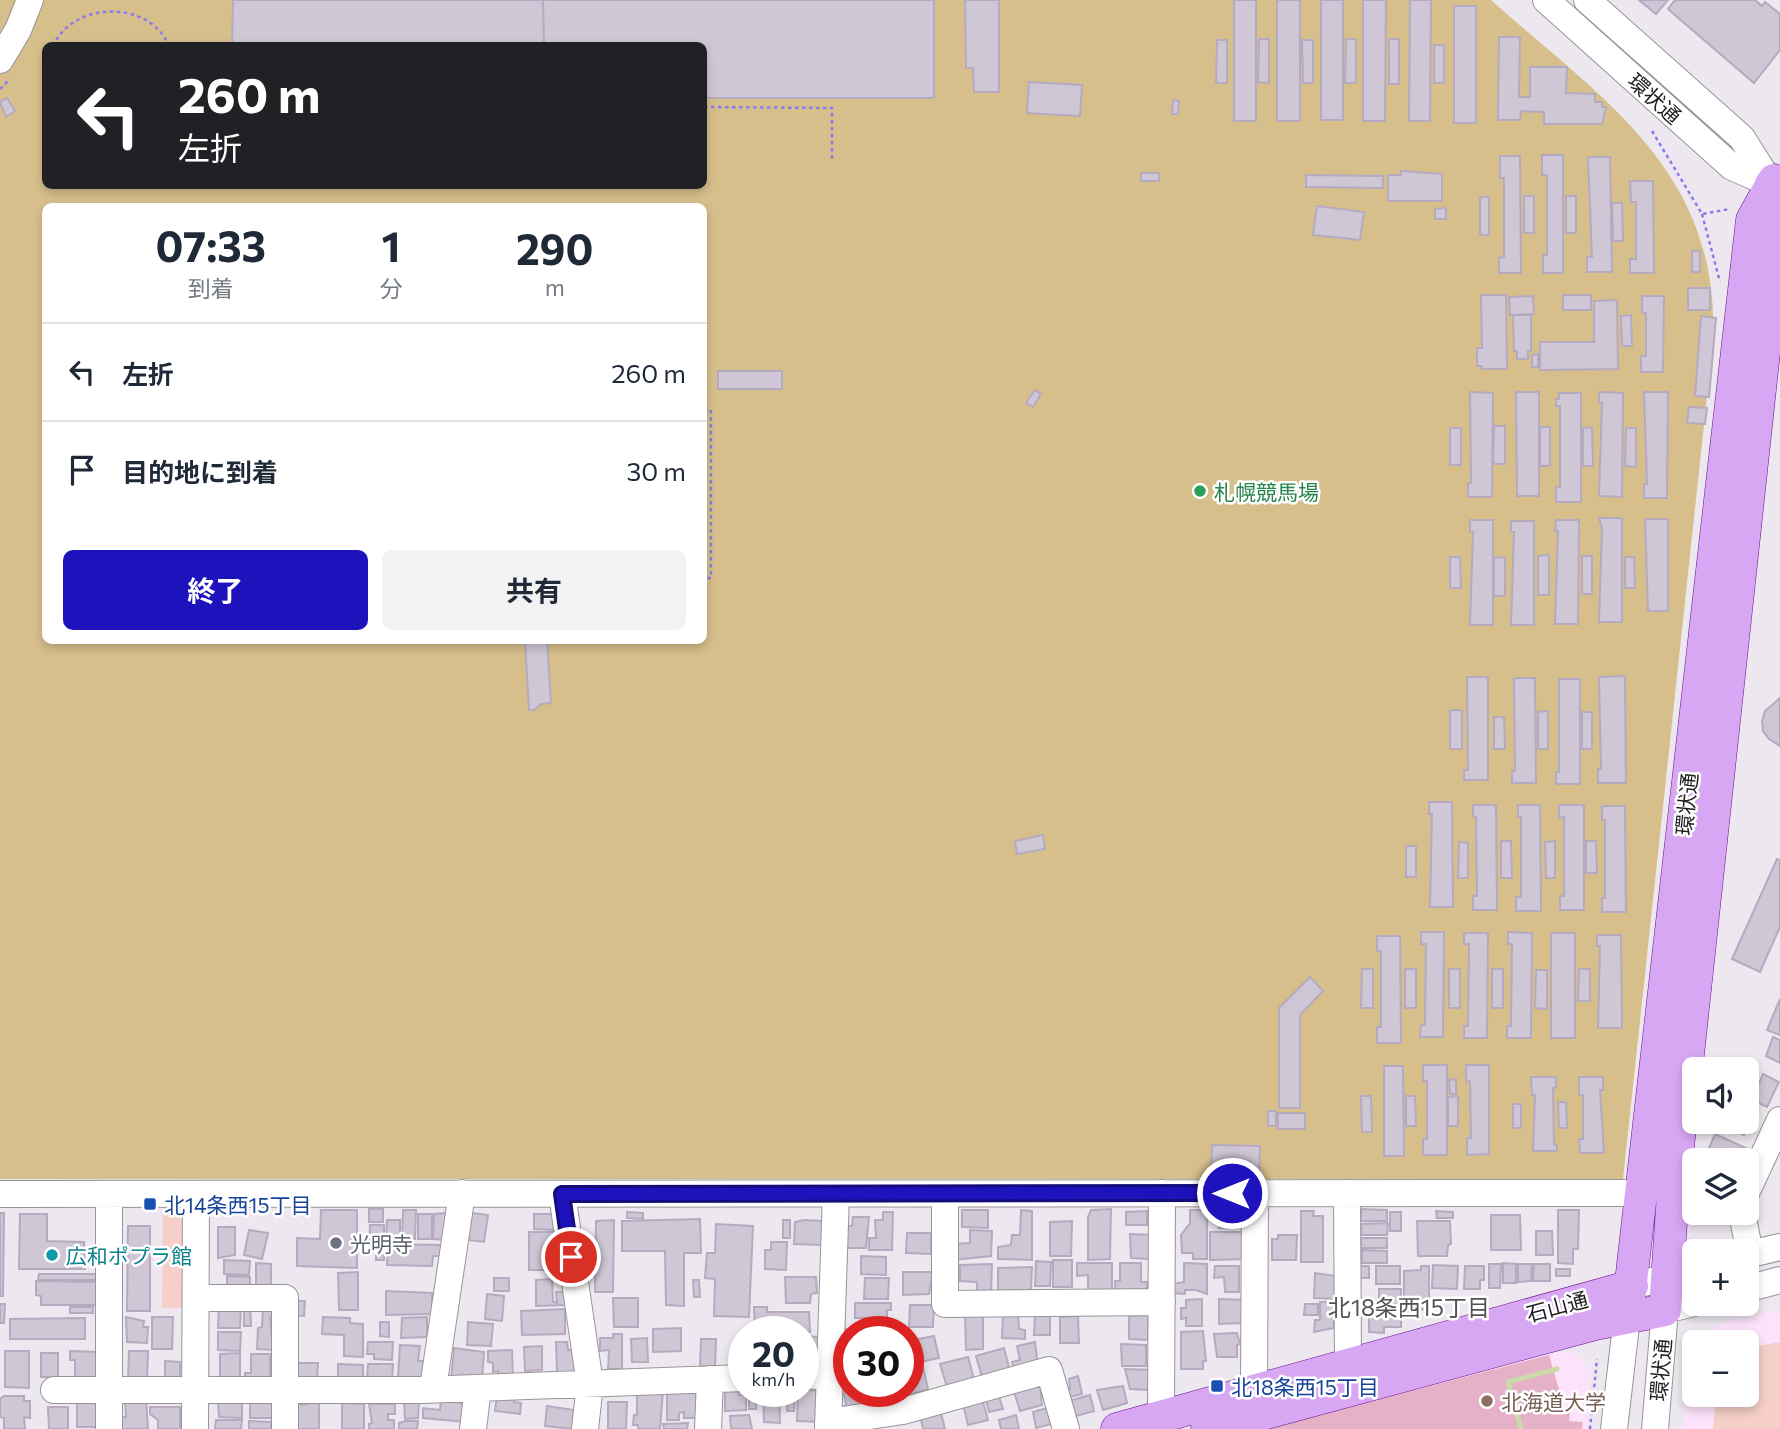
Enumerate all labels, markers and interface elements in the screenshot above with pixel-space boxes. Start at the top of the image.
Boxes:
text: 260 m [178,63,320,123]
street label: 環状通 [1623,68,1687,128]
icon: left [63,70,154,161]
text: 左折 [178,127,242,167]
text: 07:33 [156,219,266,271]
text: 1 [381,219,400,271]
text: 290 [516,222,593,274]
text: m [545,273,565,301]
text: 到着 [188,274,234,302]
text: 分 [379,274,402,302]
icon: left [63,353,101,391]
text: 260 m [611,357,686,388]
text: 左折 [122,358,174,389]
icon: arrive [63,451,101,489]
text: 30 m [627,455,686,486]
text: 目的地に到着 [122,456,278,487]
place label: 札幌競馬場 [1214,479,1319,504]
marker: 札幌競馬場 [1192,483,1208,499]
button: 終了 [63,550,368,630]
button: 共有 [382,550,686,630]
street label: 環状通 [1670,771,1702,837]
map controls [1682,1057,1759,1407]
button: sound [1682,1057,1759,1134]
button: layers [1682,1148,1759,1225]
position arrow [1195,1156,1269,1230]
place label: 北14条西15丁目 [164,1192,312,1217]
marker: 北14条西15丁目 [142,1196,158,1212]
pin [541,1227,601,1287]
place label: 光明寺 [350,1231,413,1256]
marker: 光明寺 [328,1235,344,1251]
icon: arrive [552,1238,590,1276]
button: + [1682,1239,1759,1316]
place label: 広和ポプラ館 [66,1243,192,1268]
marker: 広和ポプラ館 [44,1247,60,1263]
street label: 石山通 [1523,1286,1591,1326]
district label: 北18条西15丁目 [1328,1293,1490,1321]
speed limit sign: 30 [833,1316,924,1407]
button: − [1682,1330,1759,1407]
text: 20 [752,1331,795,1374]
street label: 環状通 [1645,1338,1675,1402]
text: km/h [752,1368,795,1390]
place label: 北18条西15丁目 [1231,1374,1379,1399]
marker: 北18条西15丁目 [1209,1378,1225,1394]
place label: 北海道大学 [1501,1389,1606,1414]
marker: 北海道大学 [1479,1393,1495,1409]

